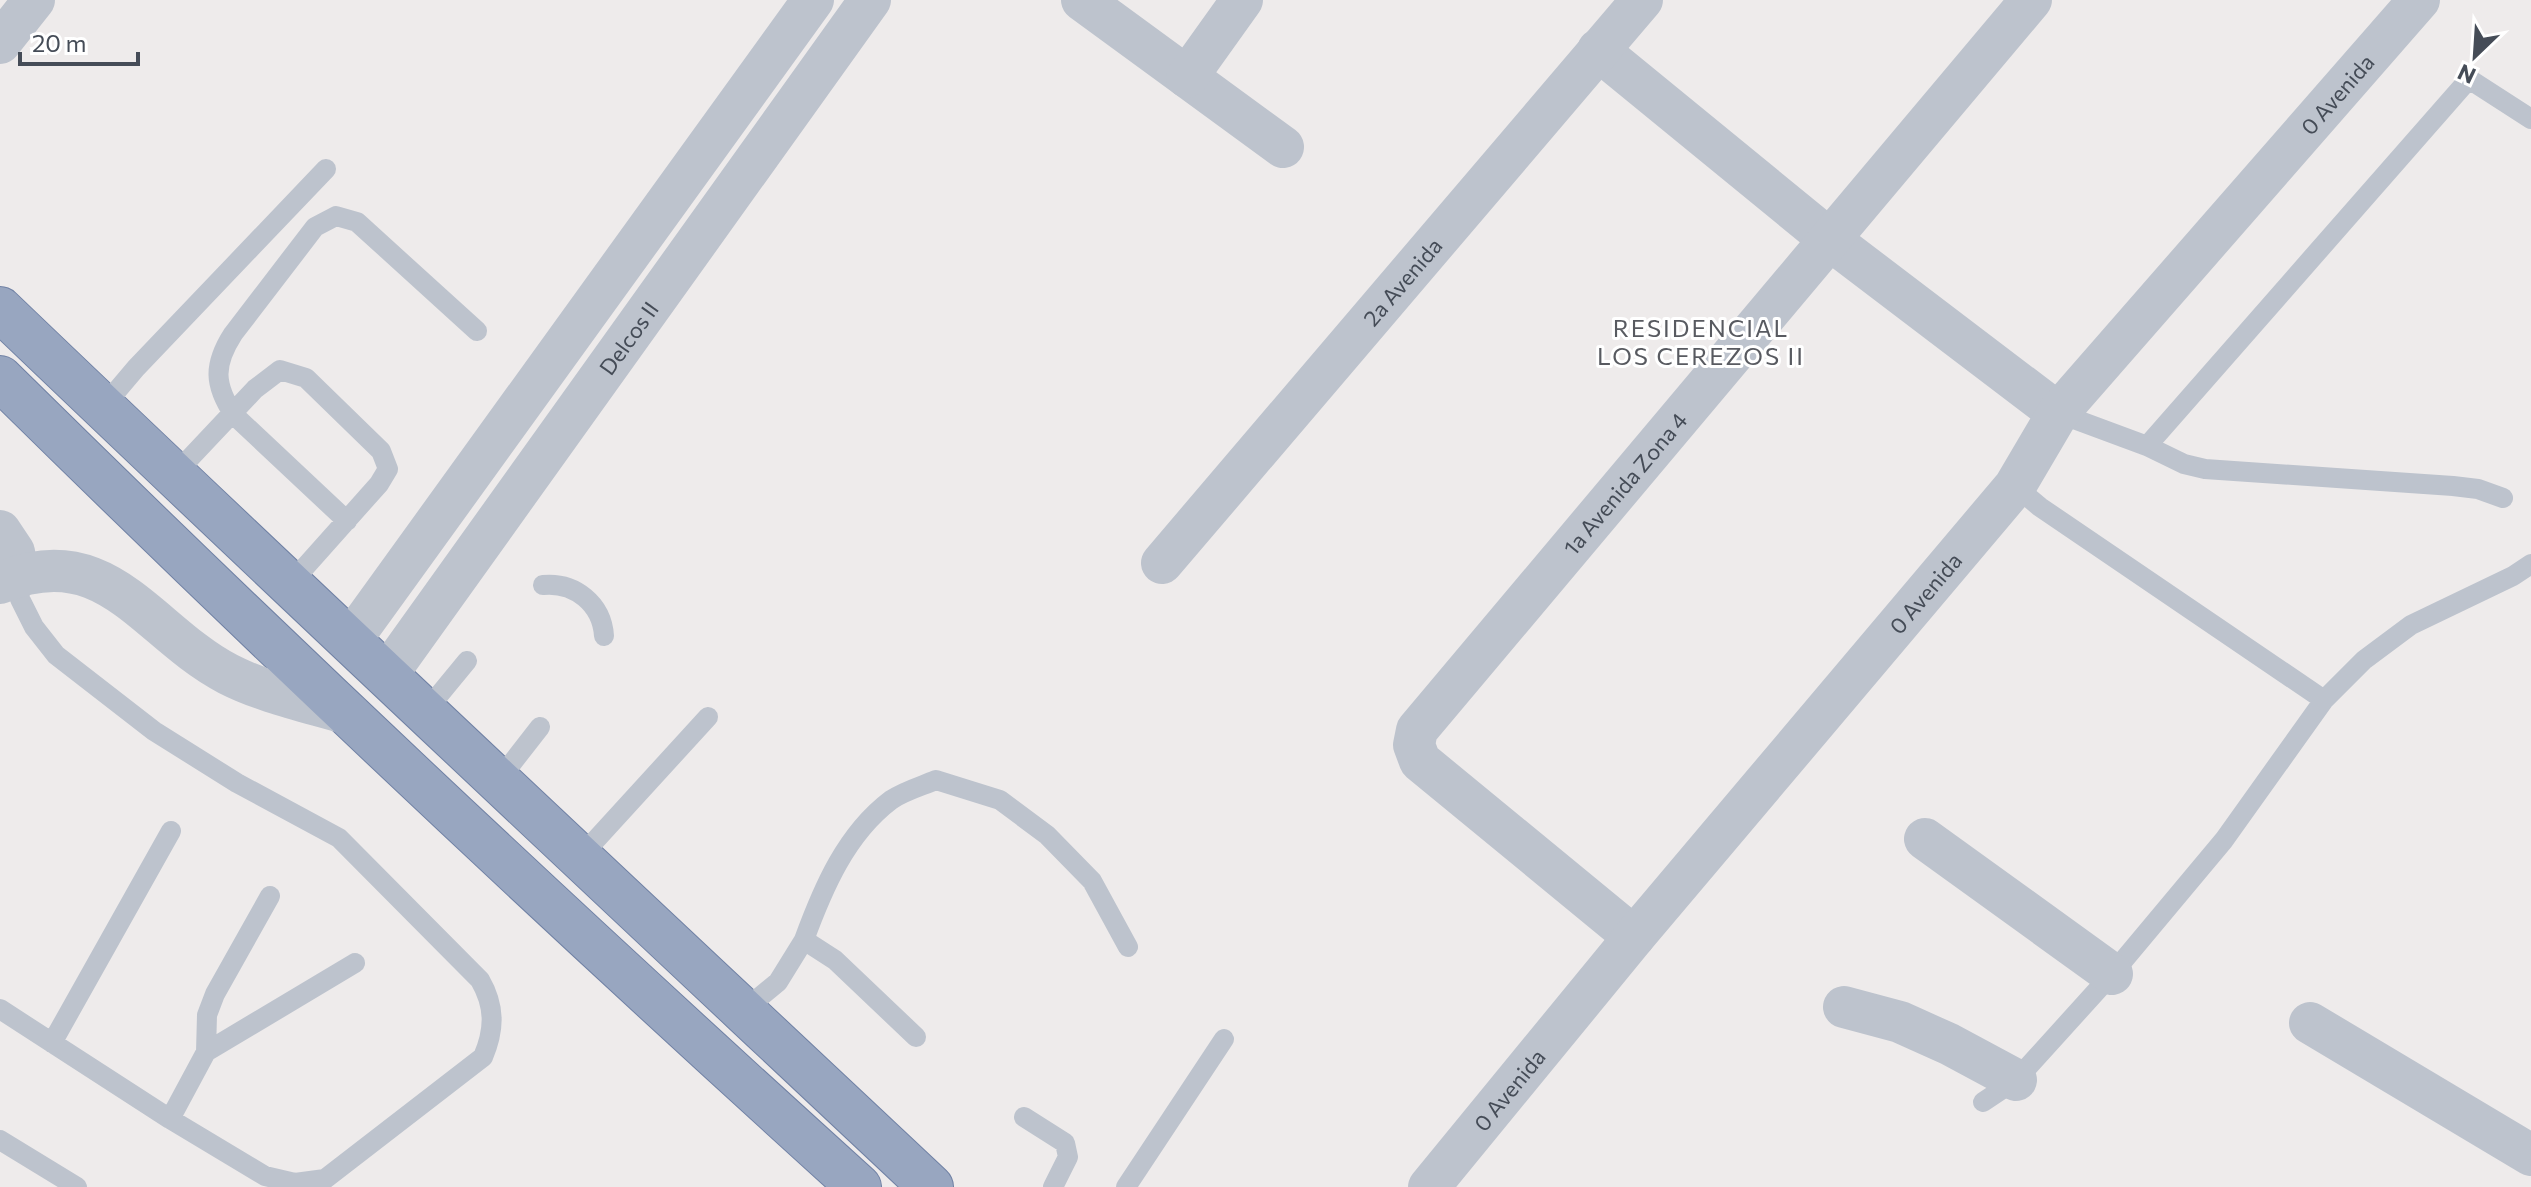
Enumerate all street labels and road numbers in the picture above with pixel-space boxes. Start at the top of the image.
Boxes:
street label: 0 Avenida [2294,48,2379,140]
street label: 2a Avenida [1357,232,1447,331]
street label: Delcos II [593,296,664,380]
street label: 1a Avenida Zona 4 [1557,406,1692,560]
street label: 0 Avenida [1883,547,1967,639]
street label: 0 Avenida [1467,1043,1550,1136]

